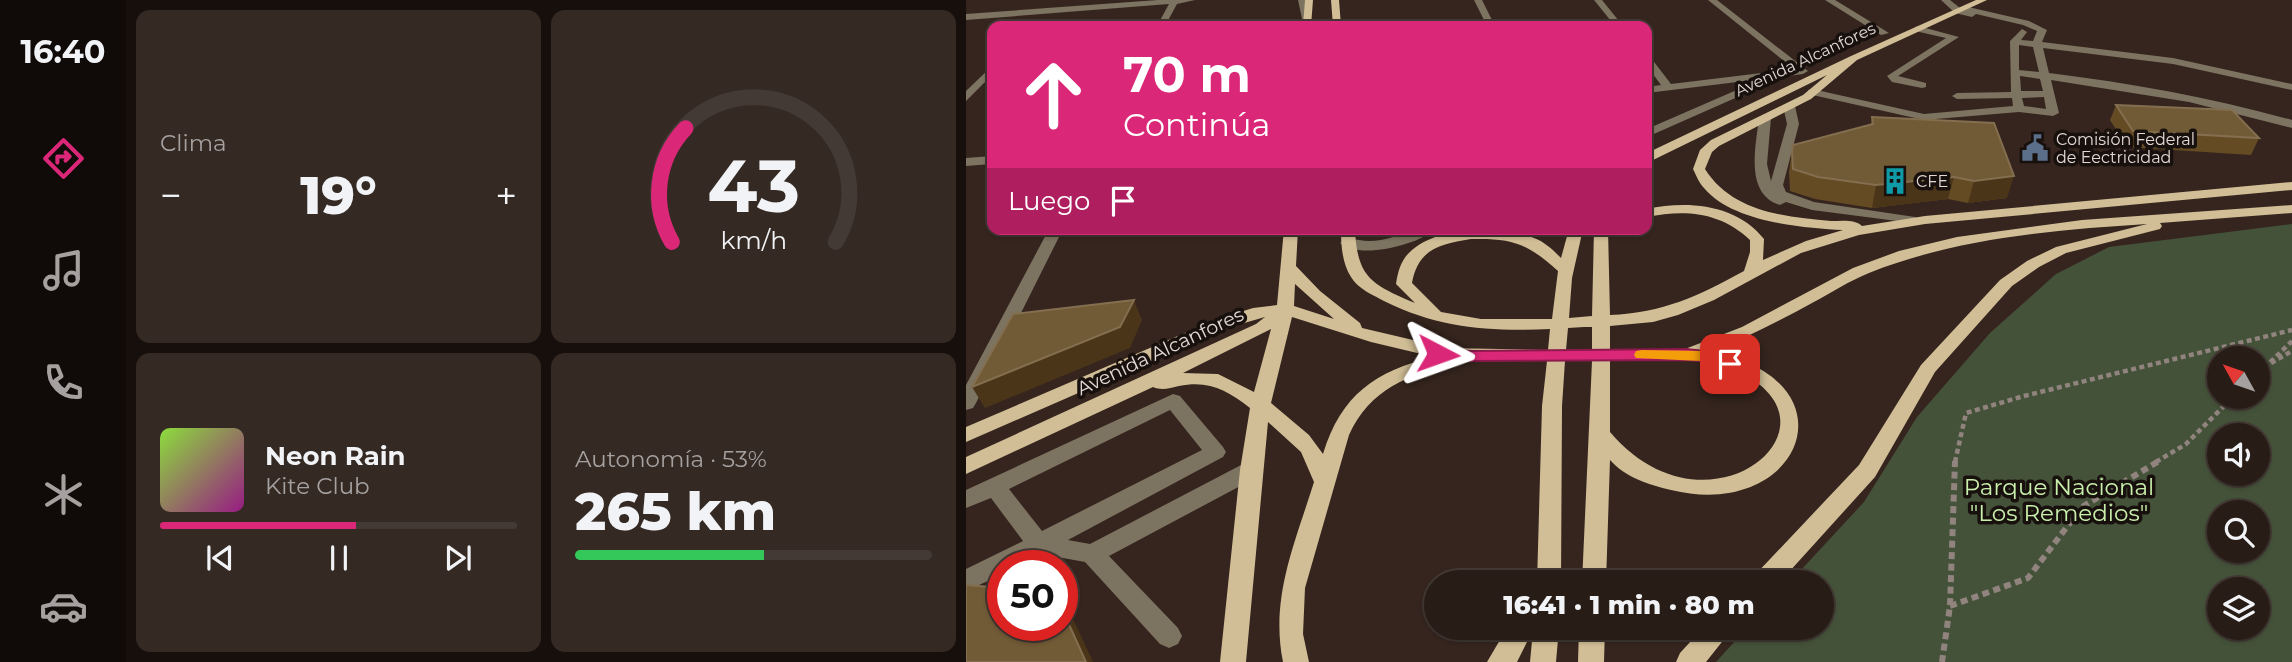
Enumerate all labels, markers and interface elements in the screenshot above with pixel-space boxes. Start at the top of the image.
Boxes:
street label: Avenida Alcanfores [1732,18,1879,100]
text: 16:40 [20,32,106,71]
text: 70 m [1123,45,1251,104]
icon: ahead [1008,49,1099,140]
text: Continúa [1123,105,1270,144]
text: Clima [160,129,227,157]
place label: Comisión Federal de Eectricidad [2056,130,2195,167]
public building icon: Comisión Federal de Eectricidad [2020,133,2050,163]
icon: directions [39,134,88,183]
text: 43 [707,143,800,231]
text: 19° [300,164,377,227]
building icon: CFE [1880,166,1910,196]
text: − [160,172,182,219]
text: + [495,172,517,219]
place label: CFE [1916,172,1948,191]
icon: arrive [1104,182,1142,220]
text: Luego [1008,185,1090,217]
text: km/h [720,225,787,255]
icon: music [39,246,88,295]
street label: Avenida Alcanfores [1073,303,1247,400]
position arrow [1401,317,1475,391]
pin [1700,334,1760,394]
icon: arrive [1711,345,1749,383]
north arrow [2207,346,2270,410]
map controls [2207,346,2270,640]
icon: phone [39,358,88,407]
button: sound [2207,423,2270,486]
text: Neon Rain [265,440,406,472]
text: Autonomía · 53% [575,445,767,473]
icon: climate [39,470,88,519]
text: Kite Club [265,472,370,500]
park label: Parque Nacional "Los Remedios" [1964,473,2154,527]
text: 265 km [575,480,776,543]
button: search [2207,500,2270,563]
icon: previous [201,539,239,577]
icon: pause [320,539,358,577]
icon: next [439,539,477,577]
speed limit sign: 50 [987,550,1078,641]
button: layers [2207,577,2270,640]
icon: car [39,582,88,631]
text: 16:41 · 1 min · 80 m [1503,589,1755,621]

